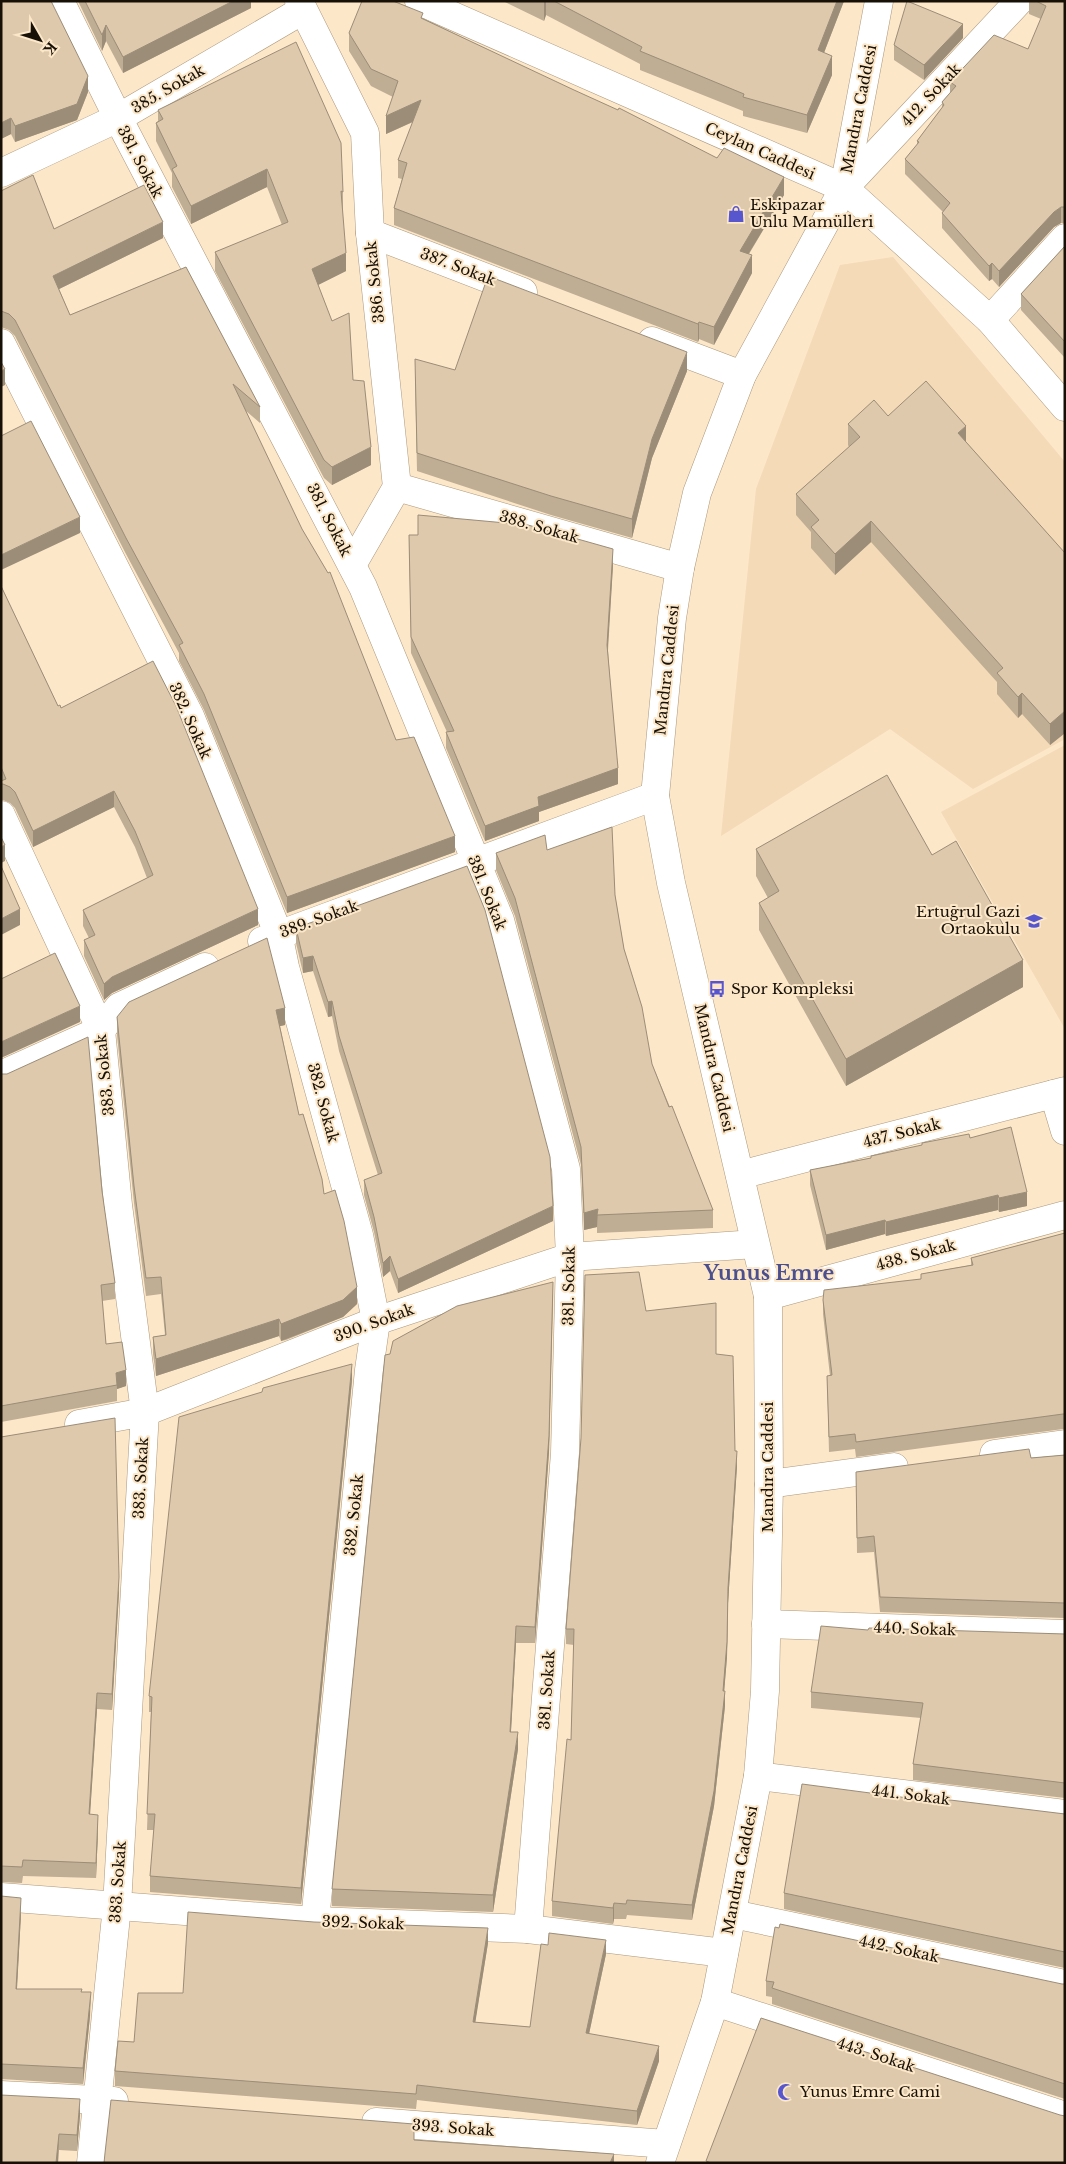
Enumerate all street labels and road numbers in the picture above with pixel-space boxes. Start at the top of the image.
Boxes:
street label: Mandıra Caddesi [837,43,880,175]
street label: 412. Sokak [897,59,965,130]
street label: 385. Sokak [128,60,208,117]
street label: Ceylan Caddesi [702,118,818,183]
street label: 381. Sokak [113,122,168,202]
street label: 386. Sokak [361,239,388,324]
street label: 387. Sokak [418,243,499,290]
street label: 381. Sokak [303,480,356,560]
street label: 388. Sokak [497,506,582,547]
street label: Mandıra Caddesi [650,604,683,736]
street label: 382. Sokak [165,679,216,763]
street label: 381. Sokak [464,852,511,934]
street label: 389. Sokak [277,895,361,942]
street label: Mandıra Caddesi [691,1002,738,1134]
street label: 383. Sokak [91,1032,118,1117]
street label: 382. Sokak [304,1061,343,1146]
street label: 437. Sokak [861,1114,943,1151]
street label: 438. Sokak [874,1235,958,1274]
street label: 381. Sokak [558,1245,579,1326]
street label: 390. Sokak [331,1299,417,1346]
street label: Mandıra Caddesi [758,1402,777,1532]
street label: 383. Sokak [129,1436,152,1519]
street label: 382. Sokak [340,1472,367,1557]
street label: 440. Sokak [873,1618,957,1639]
street label: 381. Sokak [534,1649,559,1730]
street label: 441. Sokak [871,1780,952,1809]
street label: Mandıra Caddesi [718,1804,761,1936]
street label: 383. Sokak [105,1840,130,1924]
street label: 392. Sokak [321,1912,405,1933]
street label: 442. Sokak [857,1931,942,1966]
street label: 443. Sokak [835,2033,918,2076]
street label: 393. Sokak [411,2115,496,2140]

